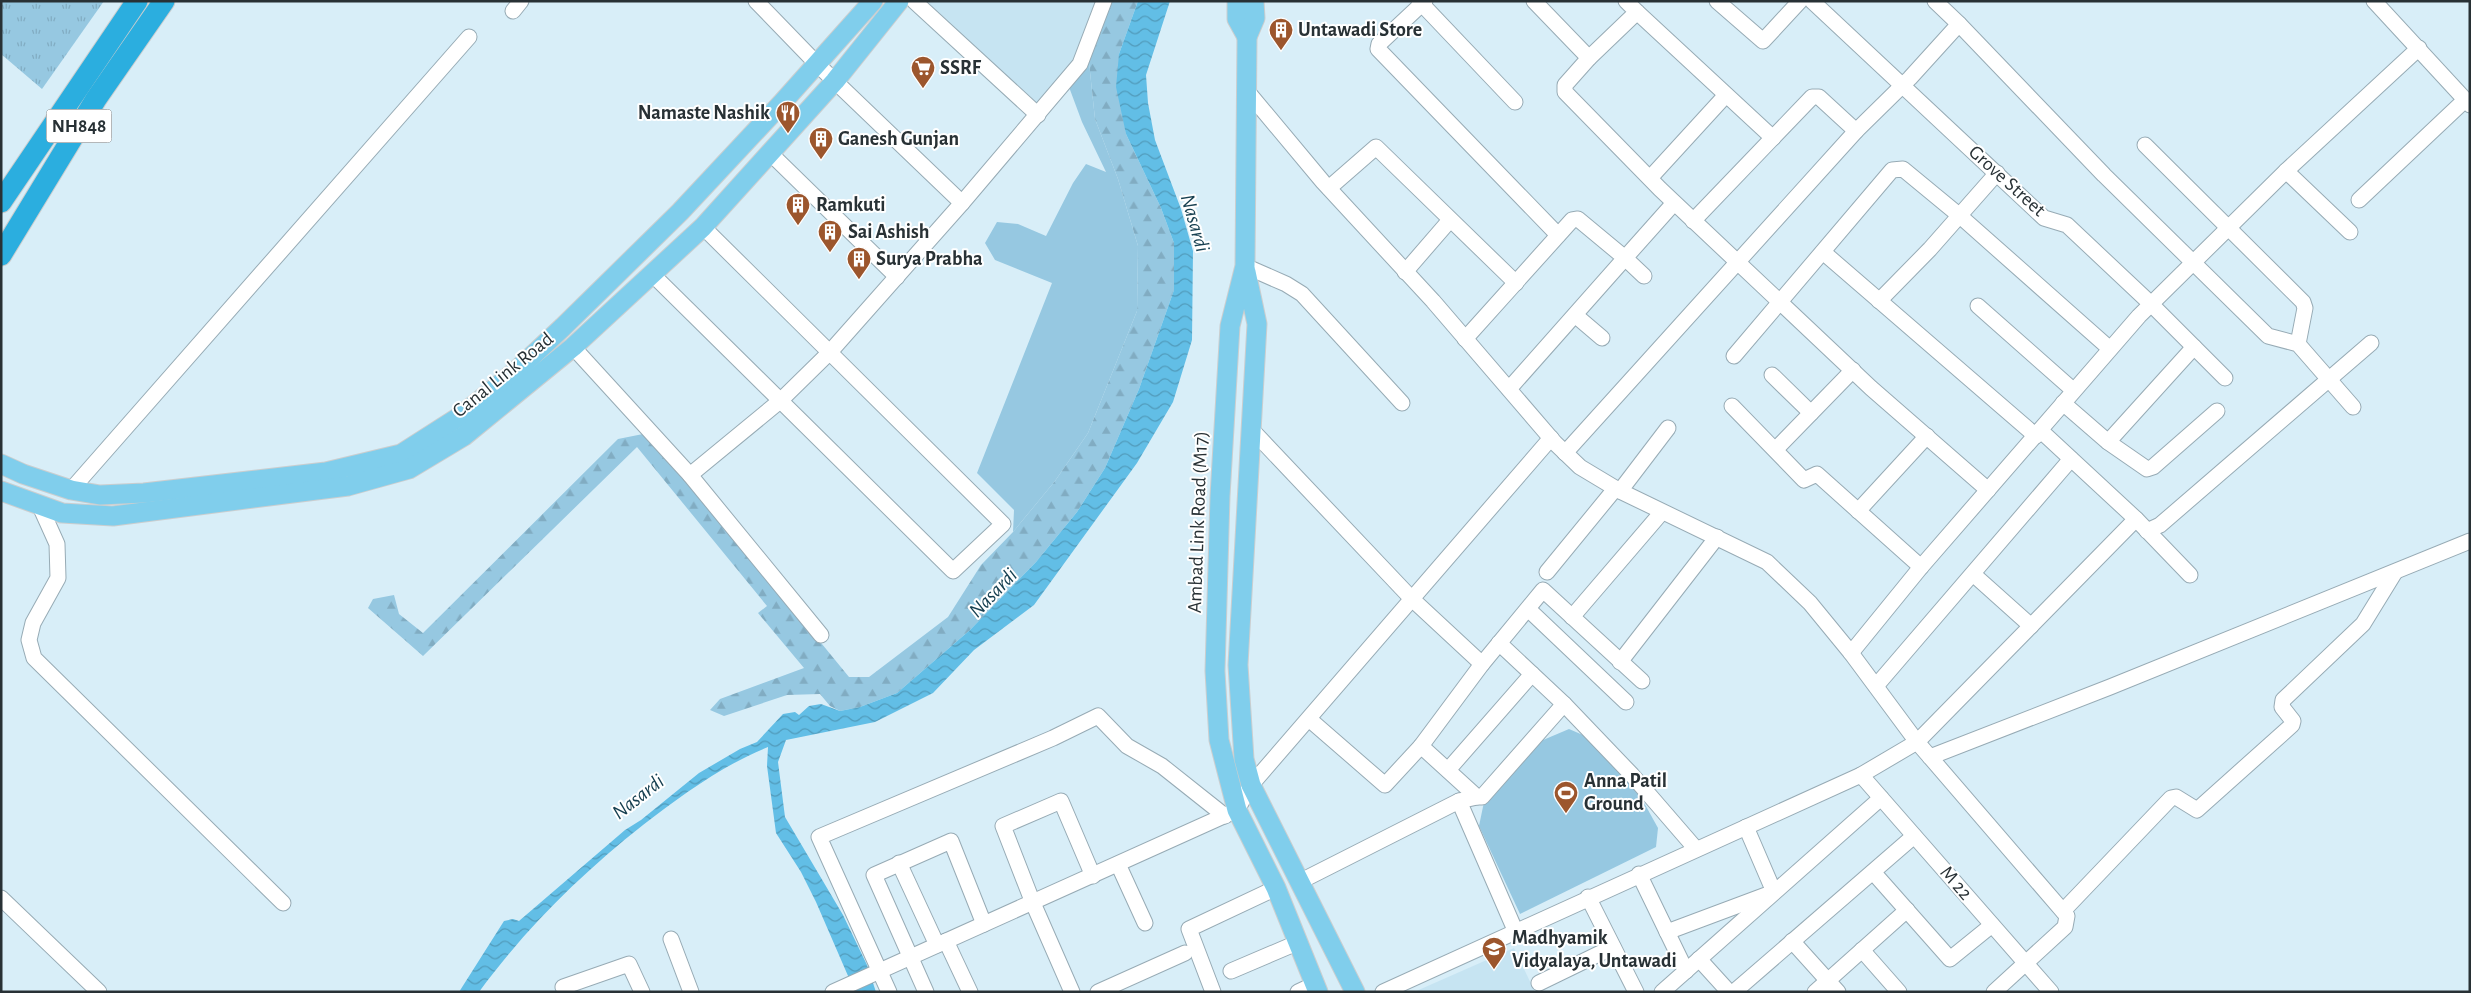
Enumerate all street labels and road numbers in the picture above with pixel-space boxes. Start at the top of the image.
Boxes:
road number: NH848 [46,110,112,142]
street label: Grove Street [1965,142,2050,221]
street label: Canal Link Road [449,329,557,421]
street label: Ambad Link Road (M17) [1185,431,1211,613]
street label: M 22 [1936,862,1976,904]

